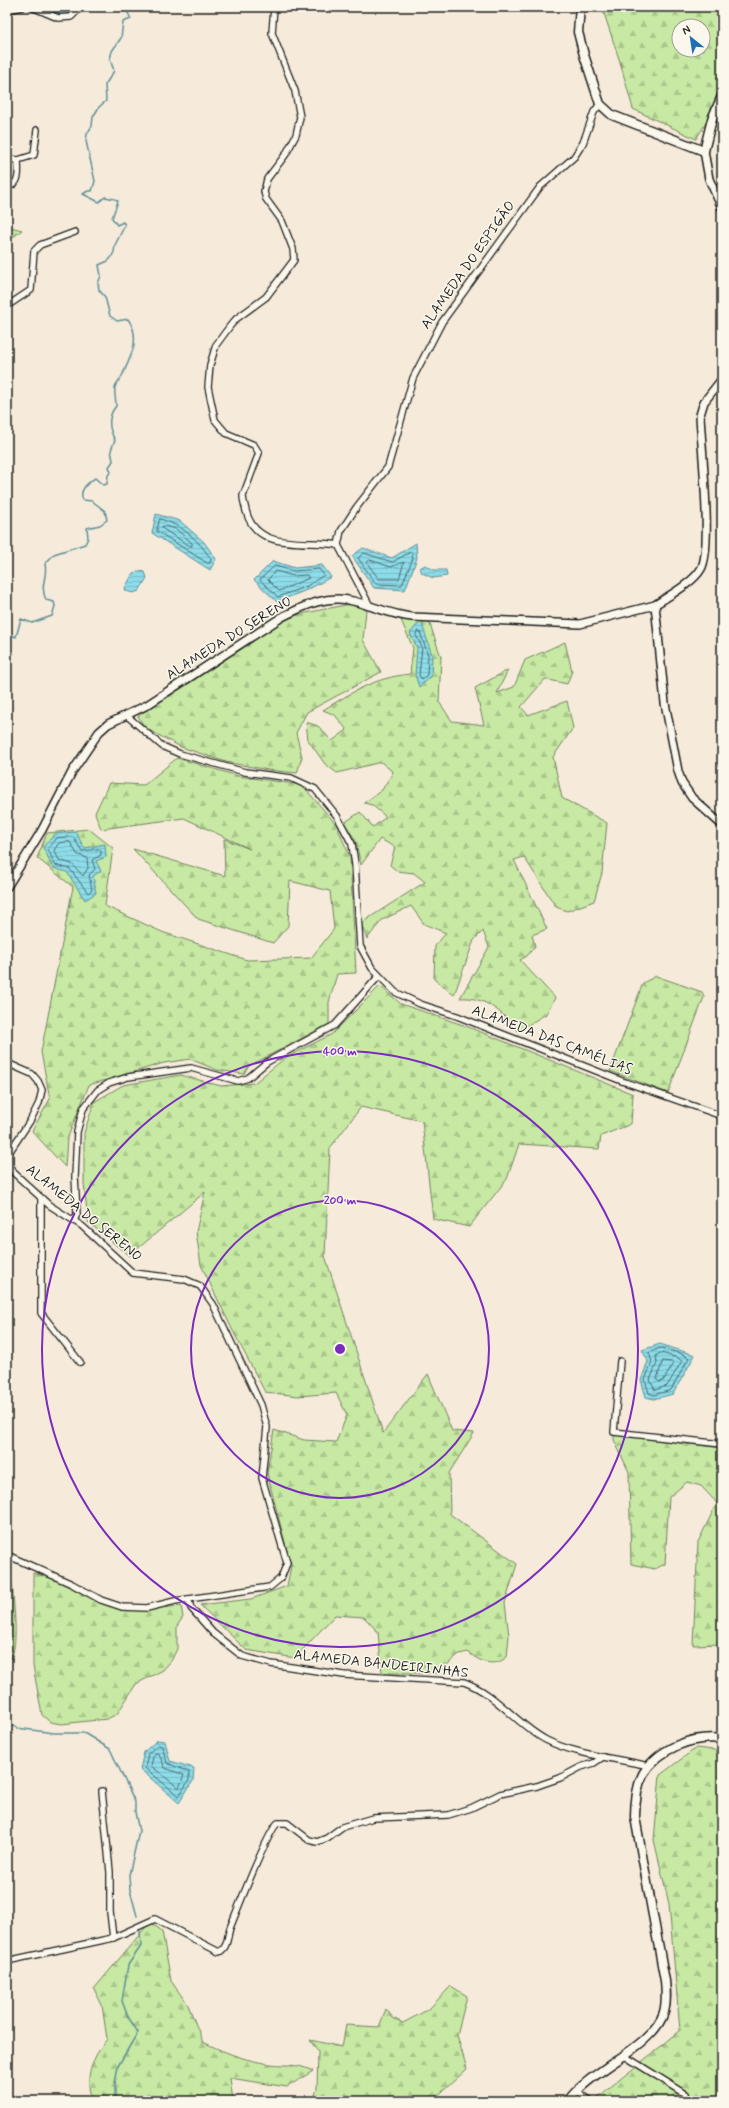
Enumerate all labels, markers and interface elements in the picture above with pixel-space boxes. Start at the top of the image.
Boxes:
north arrow [671,18,711,58]
text: N [680,22,693,38]
street label: ALAMEDA DO ESPIGÃO [417,197,519,333]
street label: ALAMEDA DO SERENO [163,592,295,684]
street label: ALAMEDA DAS CAMÉLIAS [469,1001,635,1079]
text: 400 m [323,1044,357,1060]
street label: ALAMEDA DO SERENO [22,1161,146,1265]
text: 200 m [324,1193,357,1209]
centre of rings [333,1342,347,1356]
street label: ALAMEDA BANDEIRINHAS [293,1646,470,1682]

